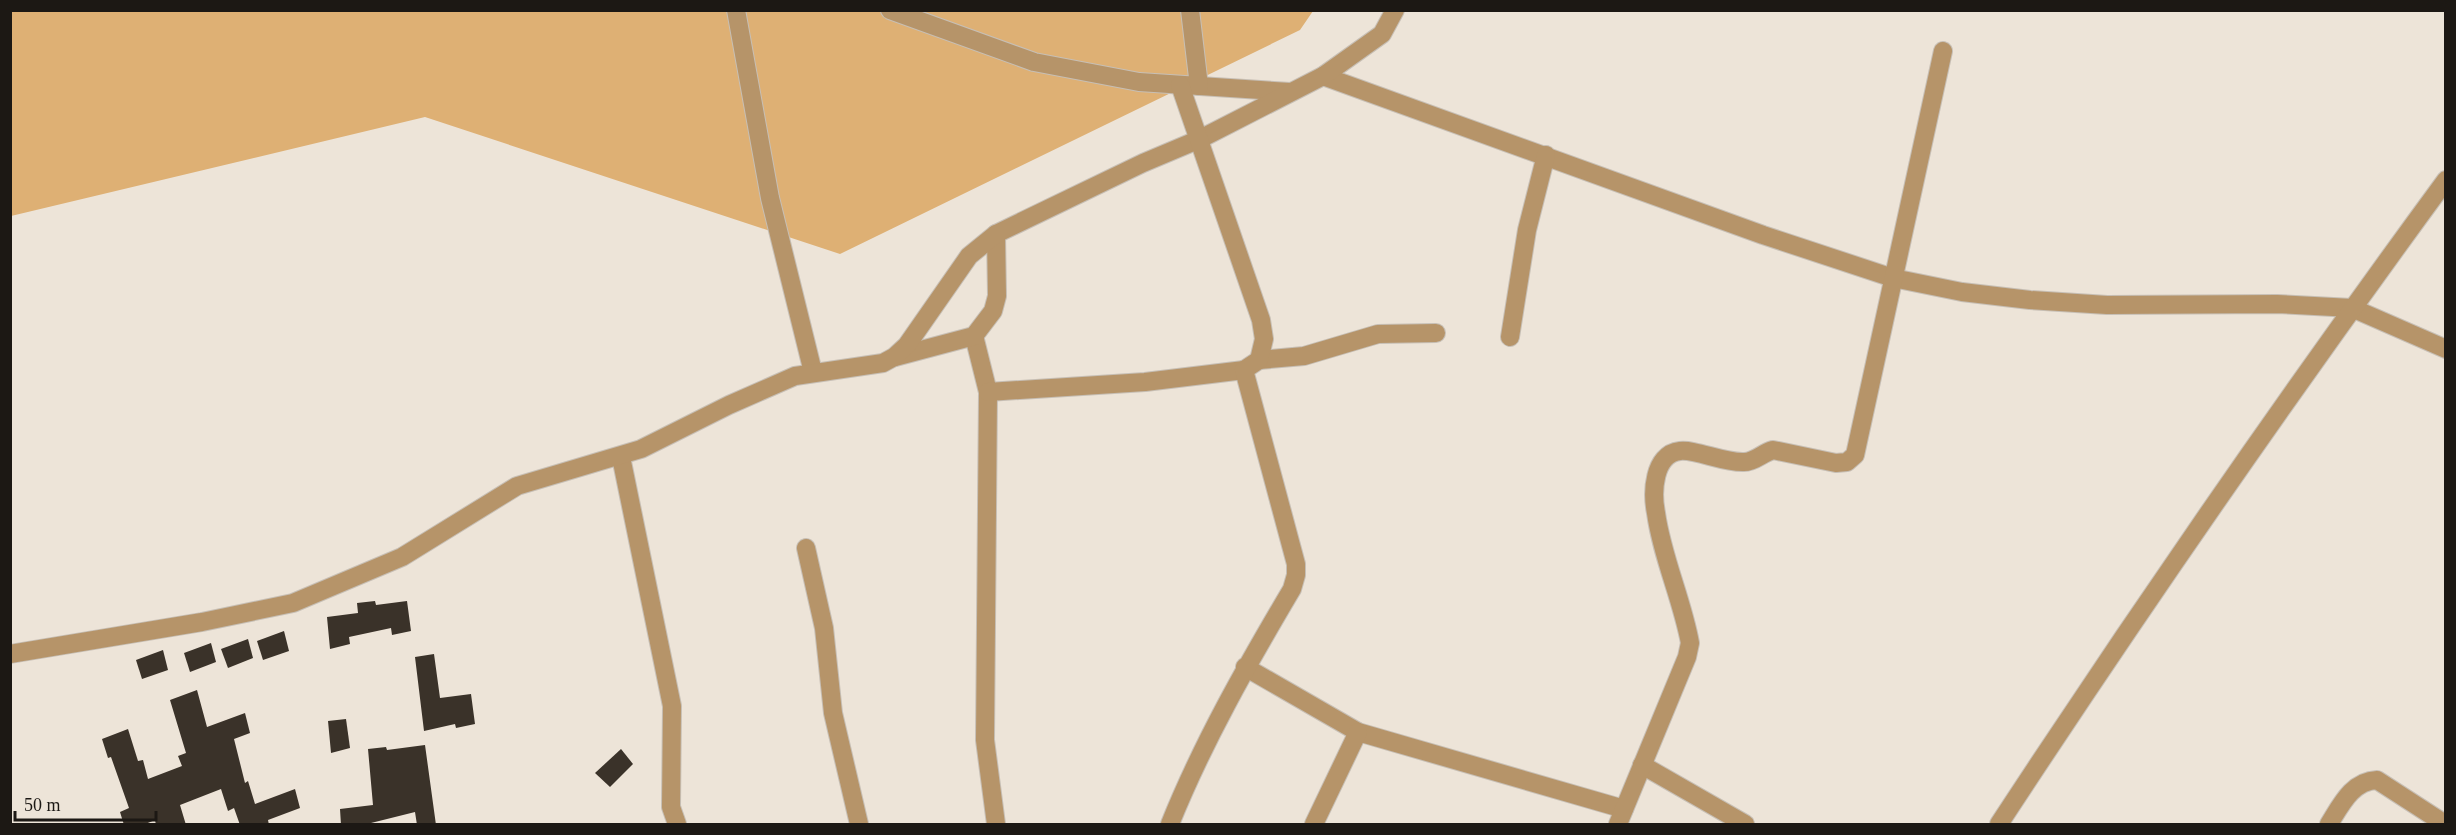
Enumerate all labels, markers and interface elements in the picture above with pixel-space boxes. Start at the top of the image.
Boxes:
scale bar [15,784,156,822]
text: 50 m [24,795,61,815]

